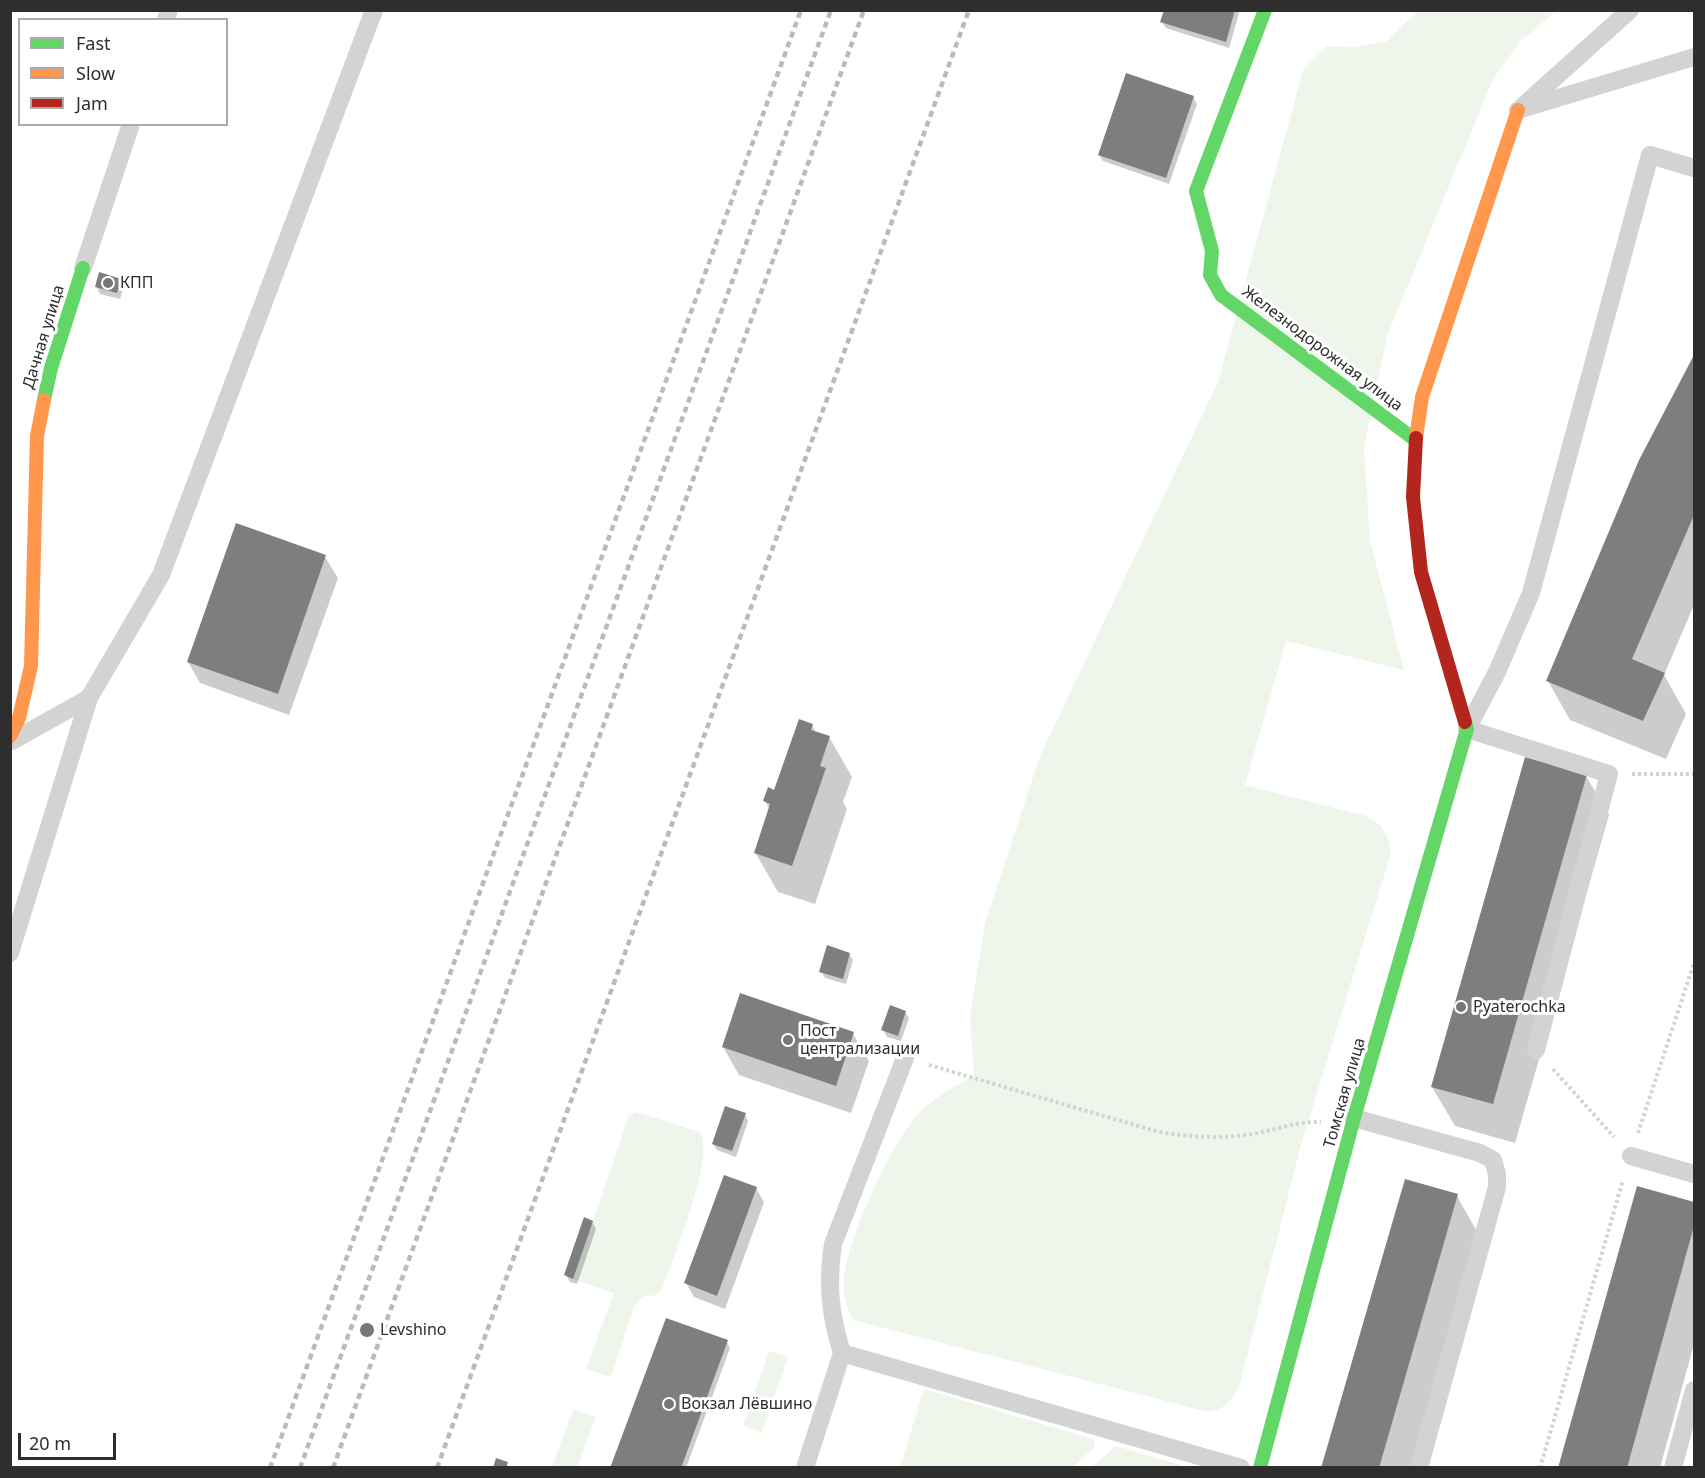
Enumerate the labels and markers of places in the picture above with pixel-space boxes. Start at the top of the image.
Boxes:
place label: КПП [120,273,153,293]
marker: КПП [101,276,115,290]
place label: Pyaterochka [1473,997,1566,1017]
marker: Pyaterochka [1454,1000,1468,1014]
place label: Пост централизации [800,1021,920,1059]
marker: Пост централизации [781,1033,795,1047]
place label: Levshino [380,1320,446,1340]
marker: Levshino [358,1321,376,1339]
place label: Вокзал Лёвшино [681,1394,812,1414]
marker: Вокзал Лёвшино [662,1397,676,1411]

